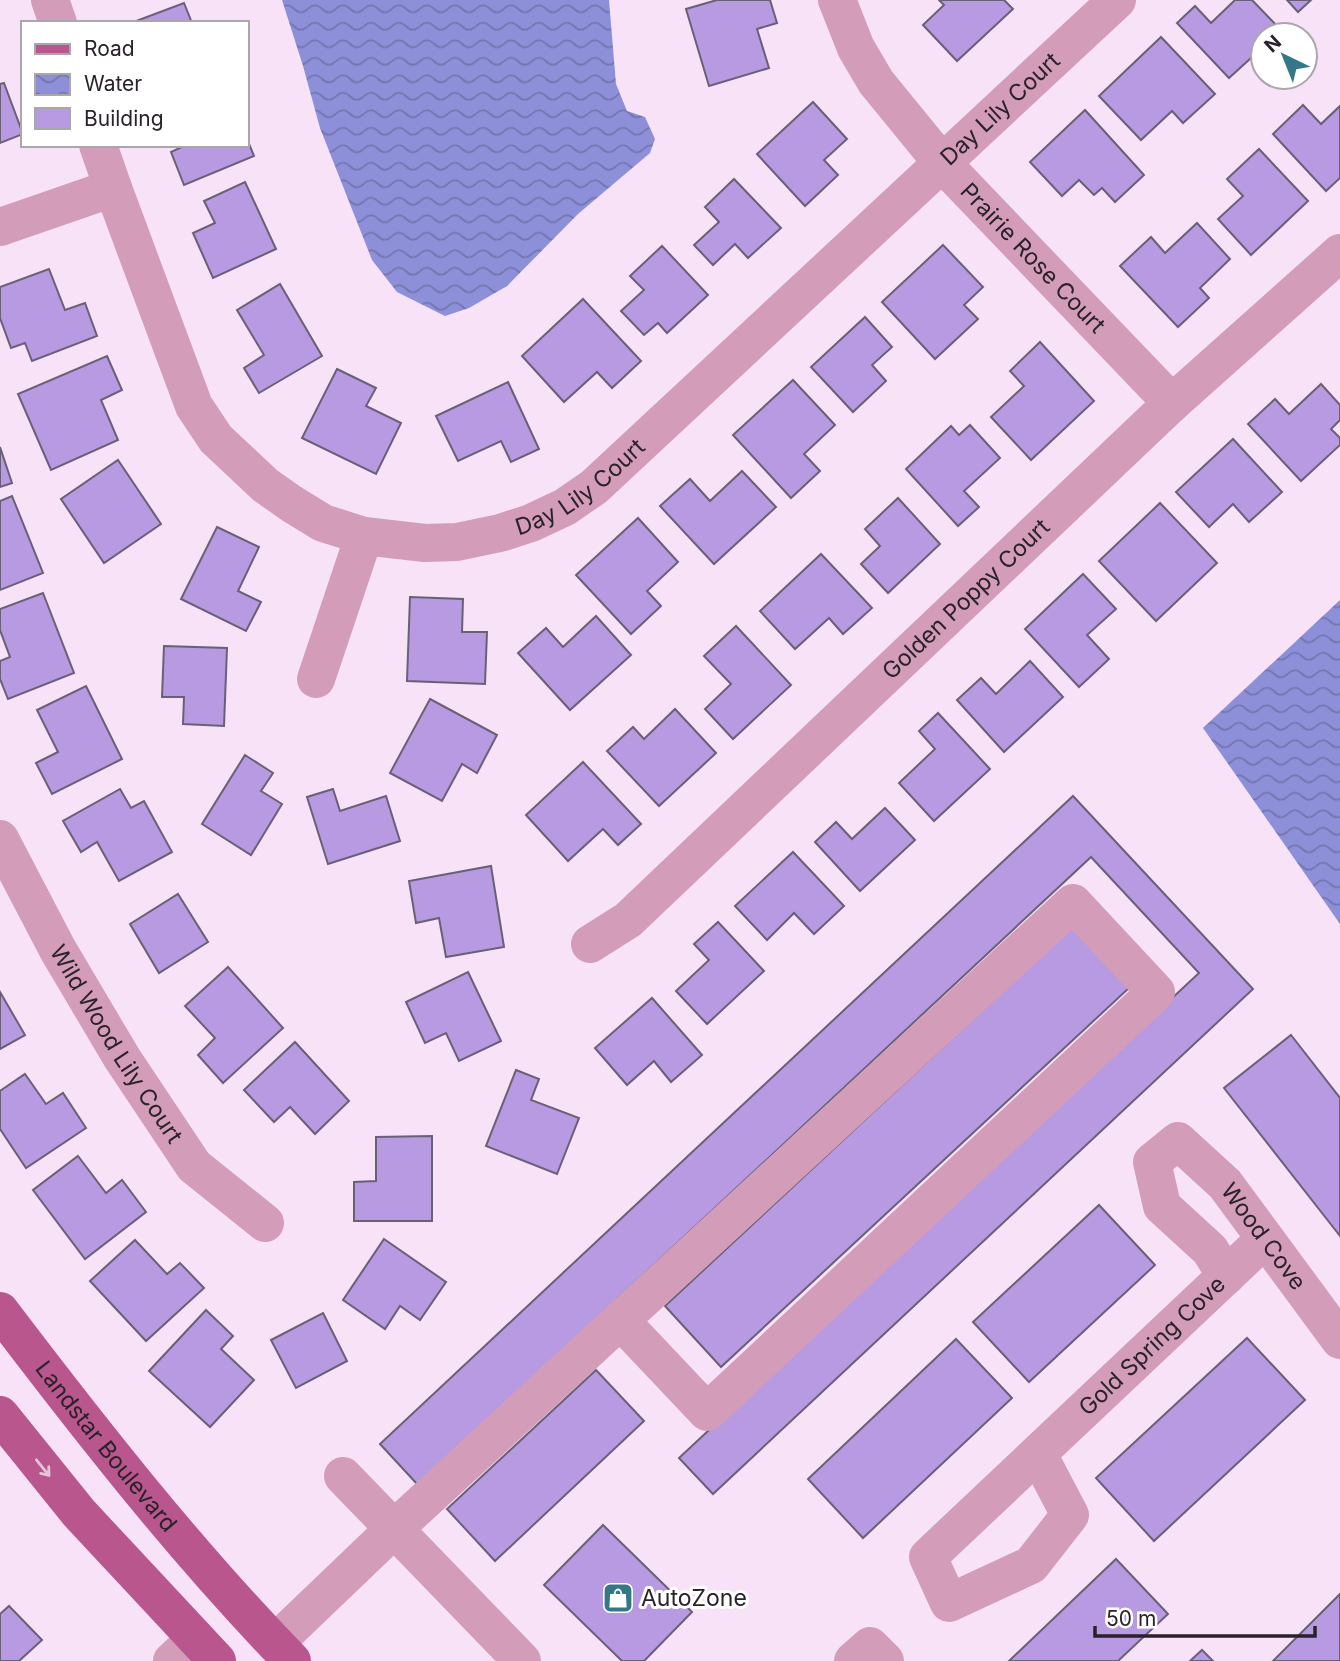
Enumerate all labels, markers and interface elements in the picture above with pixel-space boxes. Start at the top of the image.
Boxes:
legend [21,21,248,147]
north arrow [1249,21,1319,91]
text: N [1260,31,1286,57]
text: Road [84,36,135,61]
street label: Day Lily Court [935,46,1066,171]
text: Water [84,71,142,96]
text: Building [84,106,164,131]
street label: Prairie Rose Court [955,177,1112,339]
street label: Day Lily Court [512,433,651,541]
street label: Golden Poppy Court [876,513,1056,685]
street label: Wild Wood Lily Court [44,940,189,1149]
street label: Wood Cove [1215,1178,1312,1295]
street label: Gold Spring Cove [1073,1270,1231,1421]
street label: Landstar Boulevard [29,1355,183,1537]
one-way arrow [35,1458,50,1476]
shop icon: AutoZone [601,1581,635,1615]
place label: AutoZone [641,1584,747,1612]
scale bar [1095,1594,1316,1638]
text: 50 m [1106,1606,1156,1631]

